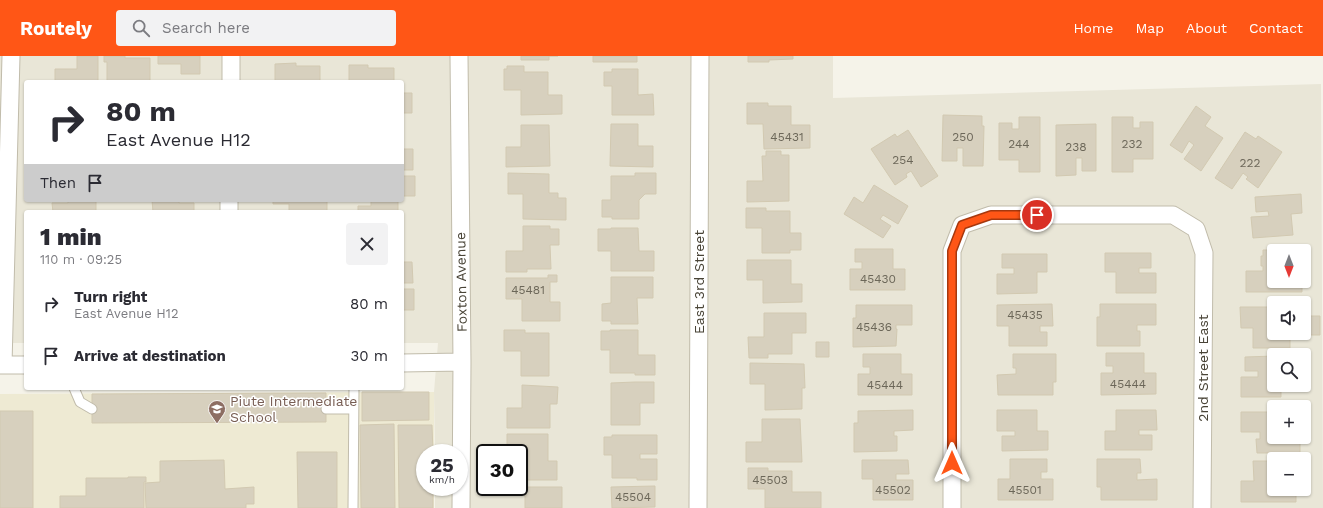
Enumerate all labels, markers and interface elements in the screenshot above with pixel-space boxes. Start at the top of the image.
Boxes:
search box [116,10,396,46]
text: Routely [20,17,92,40]
icon: search [130,17,152,39]
text: Search here [162,19,250,37]
text: Home [1073,20,1113,36]
text: Map [1135,20,1164,36]
text: About [1186,20,1227,36]
text: Contact [1249,20,1303,36]
text: 80 m [106,95,176,128]
icon: right [40,96,92,148]
text: East Avenue H12 [106,129,251,150]
house number: 45431 [770,130,804,144]
house number: 250 [952,130,974,144]
house number: 244 [1008,137,1030,151]
house number: 232 [1122,137,1143,151]
house number: 238 [1065,140,1087,154]
house number: 254 [892,153,914,167]
house number: 222 [1240,156,1261,170]
icon: arrive [84,172,106,194]
text: Then [40,174,76,192]
pin [1020,198,1054,232]
icon: arrive [1026,204,1048,226]
text: 1 min [40,223,102,251]
button: close [346,223,388,265]
street label: East 3rd Street [691,230,707,334]
street label: Foxton Avenue [452,232,470,332]
north arrow [1267,244,1311,288]
map controls [1267,244,1311,496]
text: 110 m · 09:25 [40,252,122,267]
house number: 45430 [860,272,896,286]
house number: 45481 [511,283,545,297]
text: Turn right [74,288,147,306]
icon: right [40,293,62,315]
text: 80 m [350,295,388,313]
button: sound [1267,296,1311,340]
text: East Avenue H12 [74,306,178,321]
house number: 45435 [1007,308,1043,322]
street label: 2nd Street East [1195,314,1211,422]
house number: 45436 [856,320,892,334]
icon: arrive [40,345,62,367]
text: Arrive at destination [74,347,226,365]
text: 30 m [351,347,388,365]
button: search [1267,348,1311,392]
house number: 45444 [1110,377,1146,391]
house number: 45444 [867,378,903,392]
place label: Piute Intermediate School [230,393,357,425]
school or university icon: Piute Intermediate School [207,399,227,424]
button: + [1267,400,1311,444]
position arrow [931,442,973,484]
speed limit sign: 30 [476,444,528,496]
button: − [1267,452,1311,496]
text: 25 [430,453,454,477]
house number: 45503 [752,473,788,487]
text: km/h [429,474,455,485]
house number: 45502 [875,483,911,497]
house number: 45501 [1008,483,1042,497]
house number: 45504 [615,490,651,504]

